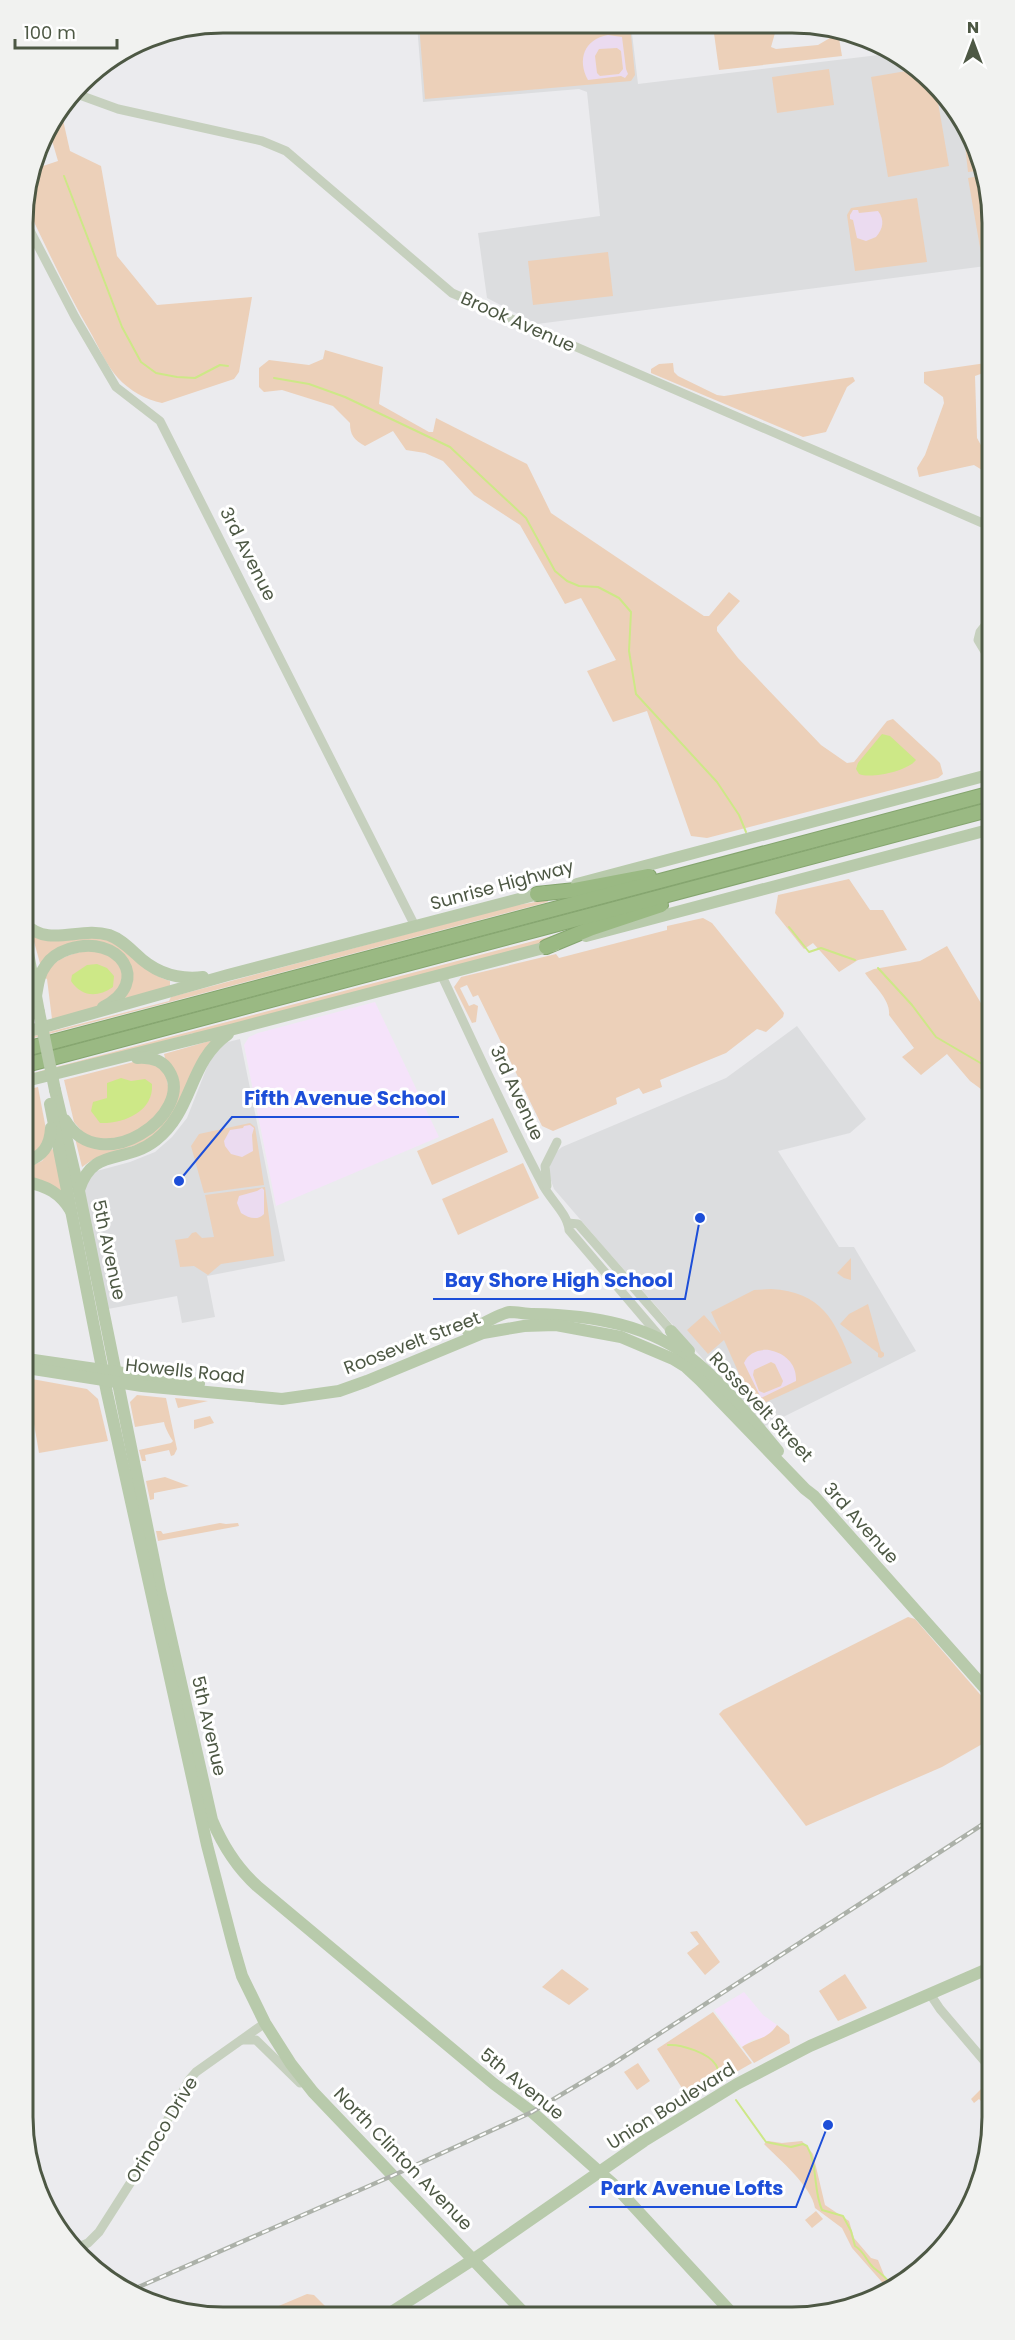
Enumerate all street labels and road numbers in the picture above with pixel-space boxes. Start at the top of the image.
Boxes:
street label: Brook Avenue [457,285,579,358]
street label: 3rd Avenue [214,503,283,605]
street label: Sunrise Highway [427,853,576,916]
street label: 3rd Avenue [485,1041,550,1144]
street label: 5th Avenue [87,1198,132,1302]
street label: Roosevelt Street [340,1305,484,1380]
street label: Rossevelt Street [704,1346,819,1467]
street label: Howells Road [124,1352,246,1389]
street label: 3rd Avenue [818,1476,905,1569]
street label: 5th Avenue [186,1673,233,1778]
street label: 5th Avenue [475,2042,570,2125]
street label: Union Boulevard [602,2056,740,2155]
street label: Orinoco Drive [120,2072,203,2188]
street label: North Clinton Avenue [328,2082,478,2236]

